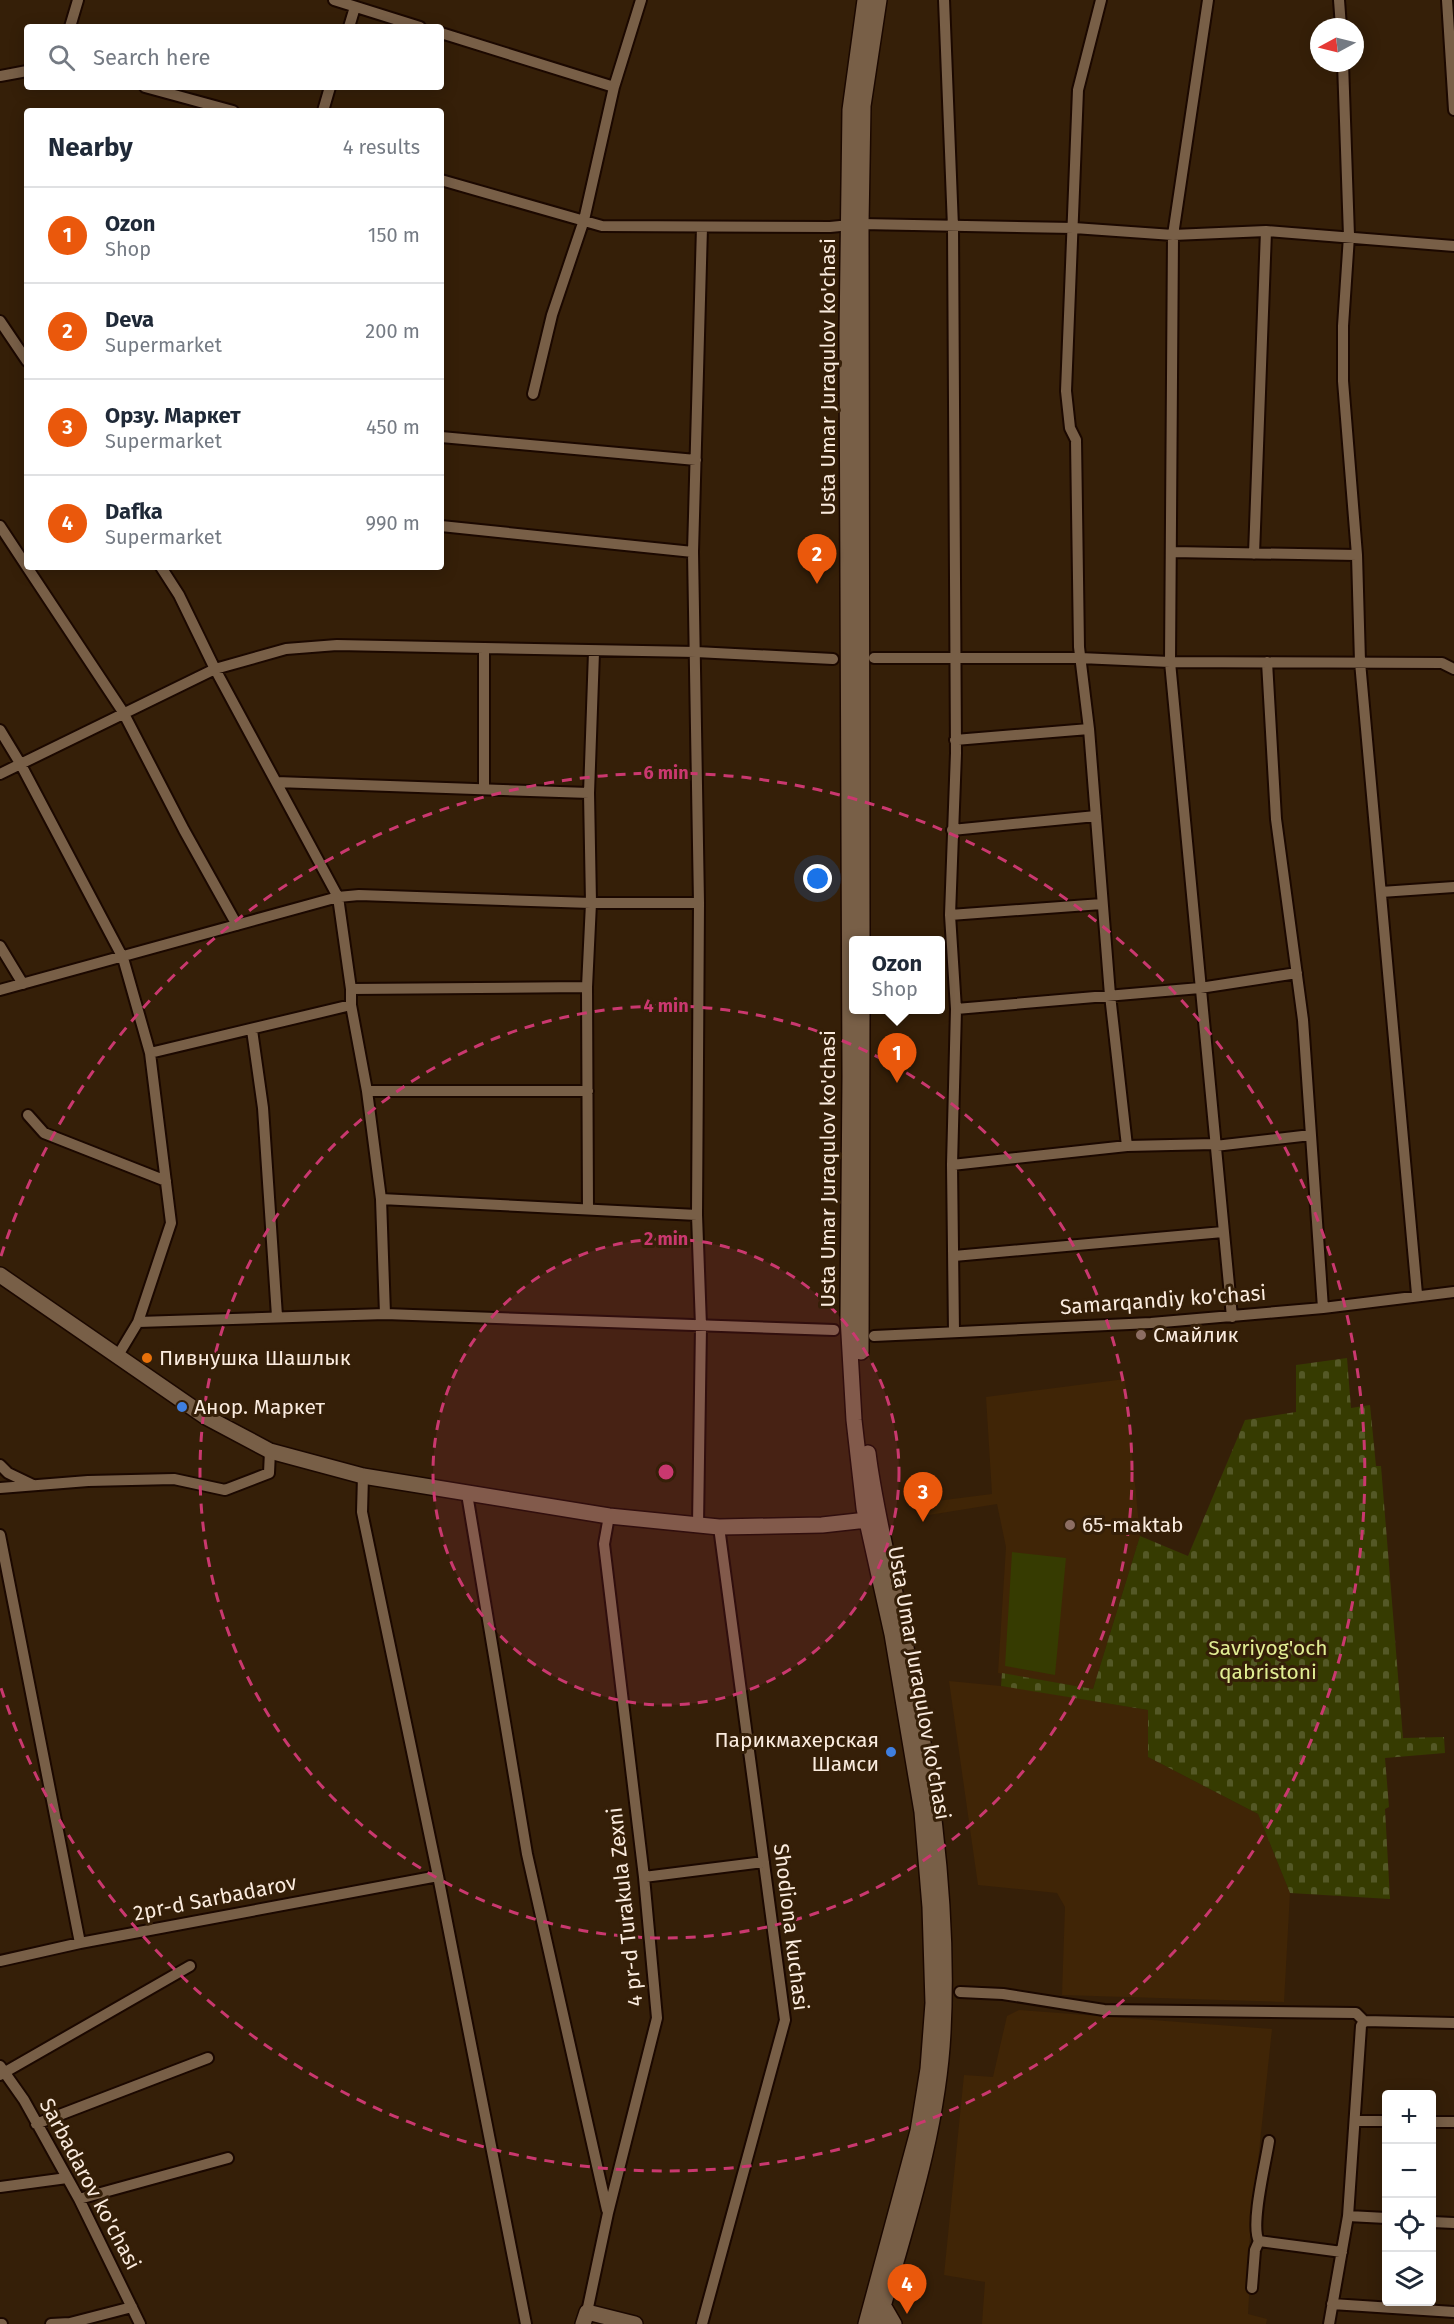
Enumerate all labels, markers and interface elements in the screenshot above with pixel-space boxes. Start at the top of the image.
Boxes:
north arrow [1310,18,1364,72]
search box [24,24,444,90]
icon: search [45,41,78,74]
text: Search here [93,44,211,71]
text: Nearby [48,132,133,163]
text: 4 results [343,135,420,159]
text: Ozon [105,210,155,237]
text: 1 [63,223,72,247]
text: 150 m [368,223,420,247]
text: Shop [105,237,151,261]
street label: Usta Umar Juraqulov ko'chasi [815,238,841,516]
text: Deva [105,306,154,333]
text: 2 [62,319,73,343]
text: 200 m [365,319,420,343]
text: Supermarket [105,333,222,357]
text: Орзу. Маркет [105,402,241,429]
text: 3 [62,415,73,439]
text: 450 m [366,415,420,439]
text: Supermarket [105,429,222,453]
text: Dafka [105,498,163,525]
text: 4 [62,511,73,535]
text: 990 m [365,511,420,535]
text: Supermarket [105,525,222,549]
pin: 2 [798,534,836,584]
text: 6 min [643,762,689,784]
your location [803,864,832,893]
popup [849,936,945,1014]
text: Ozon [872,950,922,977]
text: Shop [872,977,918,1001]
text: 4 min [643,995,689,1017]
street label: Usta Umar Juraqulov ko'chasi [815,1030,841,1308]
pin: 1 [878,1034,916,1083]
text: 2 min [644,1228,688,1250]
street label: Samarqandiy ko'chasi [1059,1280,1267,1320]
place label: Смайлик [1153,1322,1239,1348]
marker: Смайлик [1134,1328,1148,1342]
place label: Пивнушка Шашлык [159,1345,351,1371]
marker: Пивнушка Шашлык [140,1351,154,1365]
place label: Анор. Маркет [194,1394,325,1420]
marker: Анор. Маркет [175,1400,189,1414]
centre of rings [656,1462,676,1482]
pin: 3 [904,1472,942,1522]
place label: 65-maktab [1082,1512,1184,1538]
marker: 65-maktab [1063,1518,1077,1532]
street label: Usta Umar Juraqulov ko'chasi [882,1544,956,1822]
park label: Savriyog'och qabristoni [1208,1635,1328,1685]
place label: Парикмахерская Шамси [714,1727,879,1777]
marker: Парикмахерская Шамси [884,1745,898,1759]
street label: 4 pr-d Turakula Zexni [602,1806,648,2008]
street label: Shodiona kuchasi [768,1842,814,2012]
street label: 2pr-d Sarbadarov [131,1869,299,1927]
map controls [1382,2090,1436,2306]
button: + [1382,2090,1436,2144]
street label: Sarbadarov ko'chasi [34,2094,146,2274]
button: − [1382,2144,1436,2198]
button: locate [1382,2198,1436,2252]
button: layers [1382,2252,1436,2306]
pin: 4 [888,2264,926,2314]

